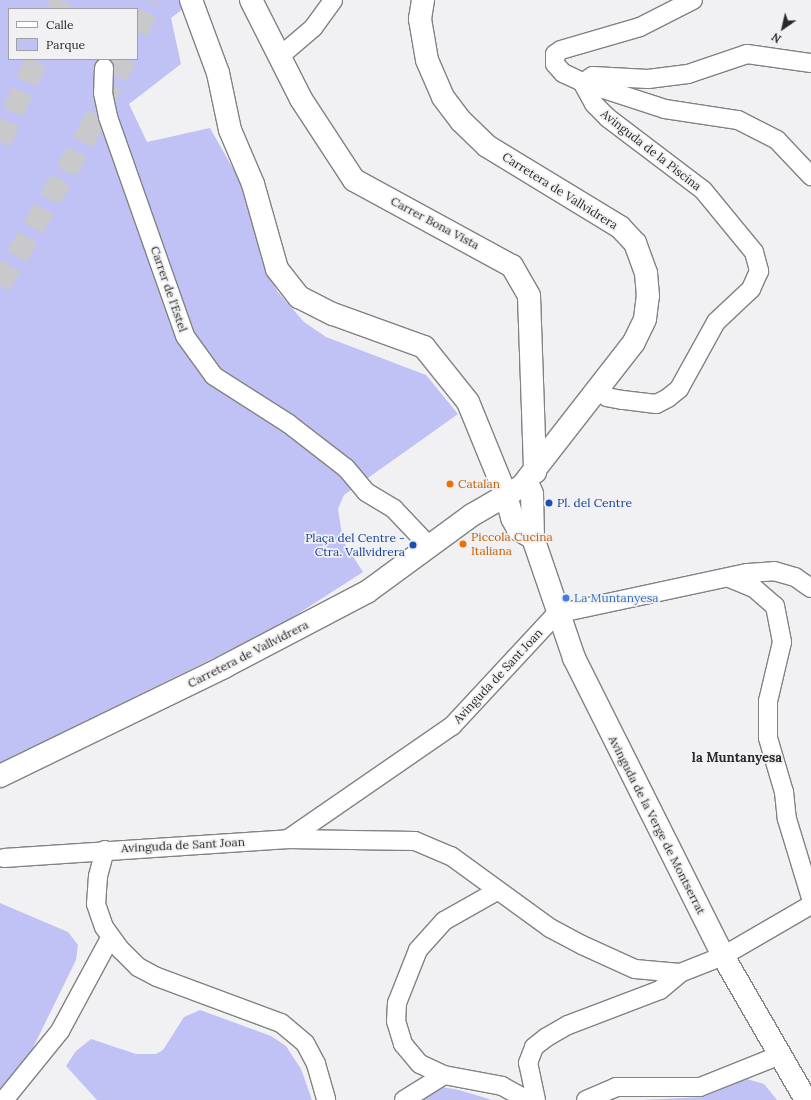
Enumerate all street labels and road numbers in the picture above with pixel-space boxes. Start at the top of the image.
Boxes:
street label: Avinguda de la Piscina [598,106,704,194]
street label: Carretera de Vallvidrera [500,150,620,232]
street label: Carrer Bona Vista [388,194,482,252]
street label: Carrer de l'Estel [148,244,190,334]
street label: Carretera de Vallvidrera [185,617,311,691]
street label: Avinguda de Sant Joan [450,626,546,726]
street label: Avinguda de la Verge de Montserrat [605,733,709,917]
street label: Avinguda de Sant Joan [121,835,245,855]

